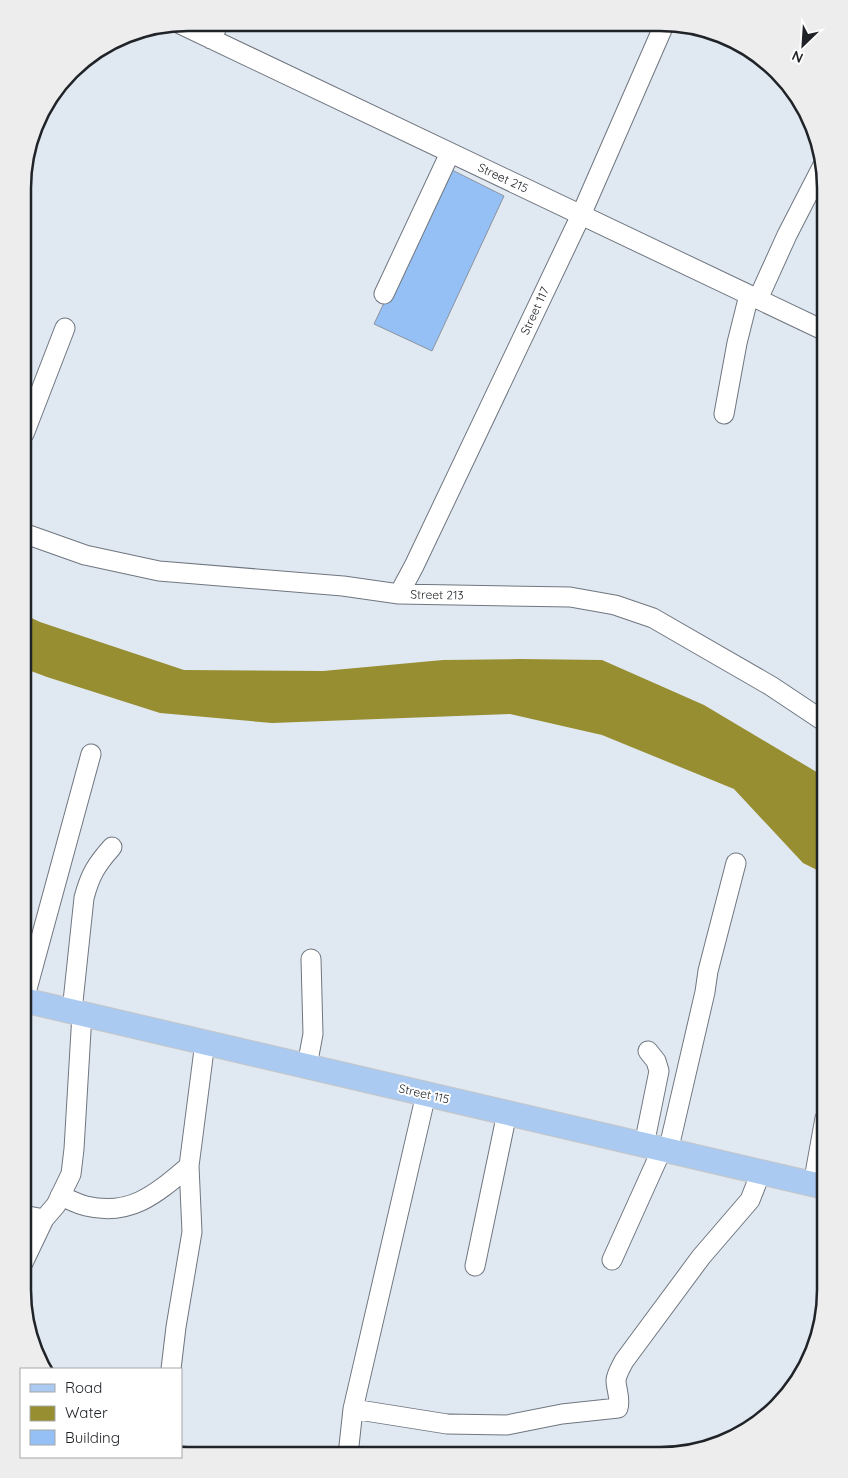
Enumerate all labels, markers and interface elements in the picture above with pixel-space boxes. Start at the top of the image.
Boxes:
north arrow [778,20,828,70]
text: N [789,46,806,67]
street label: Street 215 [476,159,531,196]
street label: Street 117 [517,284,552,337]
street label: Street 213 [410,587,464,602]
street label: Street 115 [397,1080,451,1107]
legend [20,1368,182,1458]
text: Road [65,1378,102,1397]
text: Water [65,1403,108,1422]
text: Building [65,1428,120,1447]

